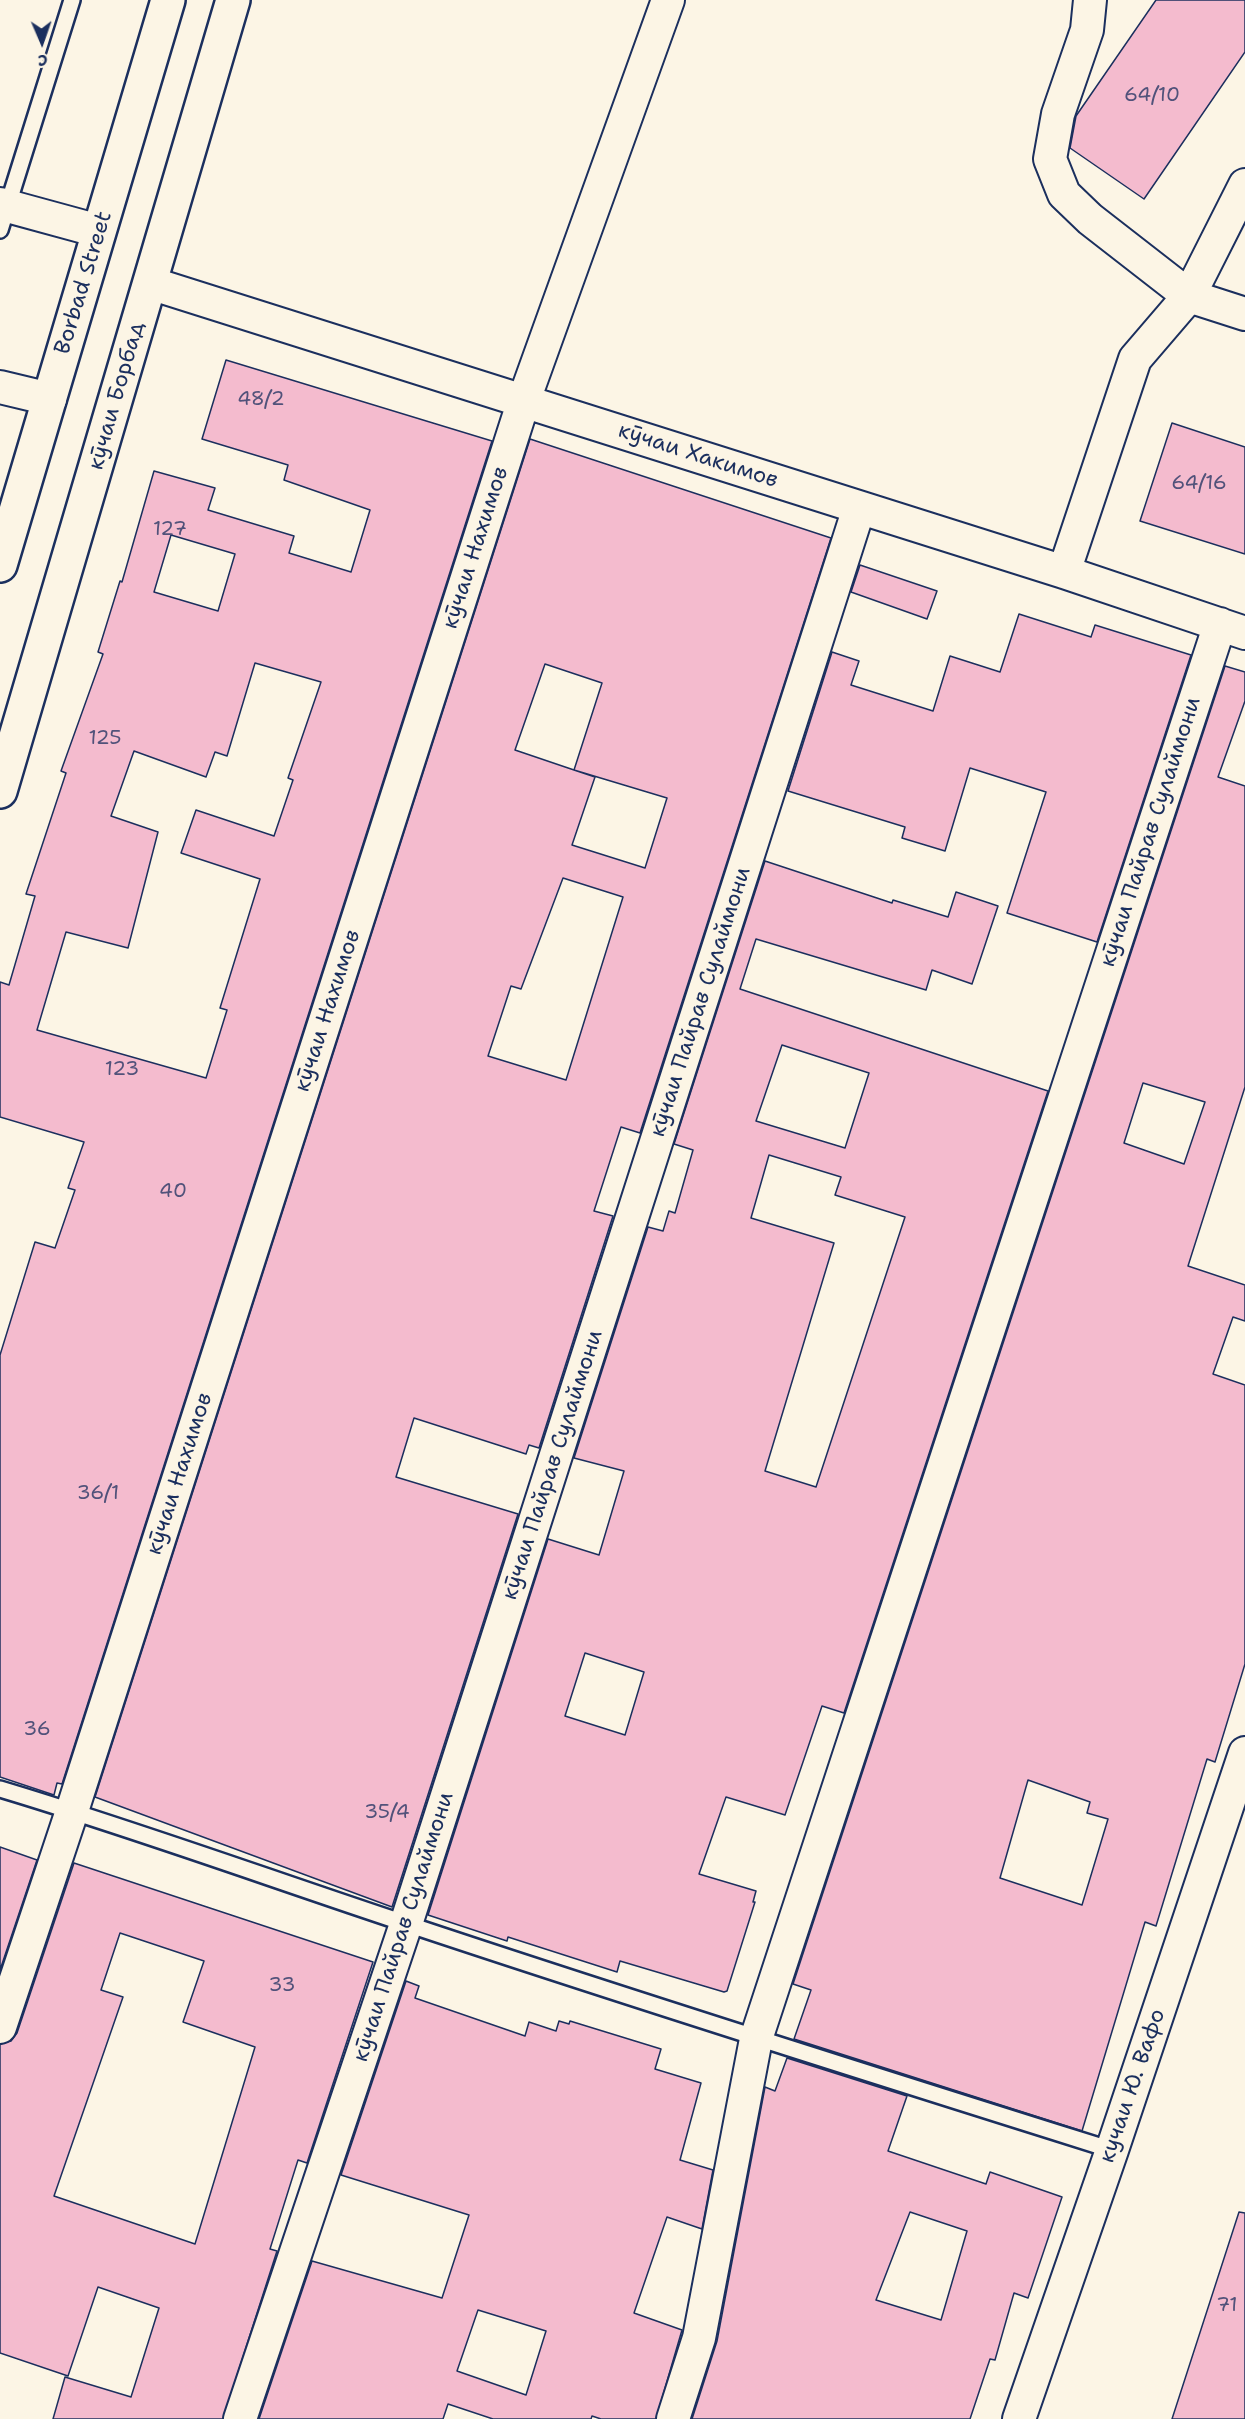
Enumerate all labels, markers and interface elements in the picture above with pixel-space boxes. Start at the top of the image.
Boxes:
north arrow [12,12,72,72]
text: С [37,50,48,71]
house number: 64/10 [1124,84,1180,108]
street label: Borbad Street [50,208,118,358]
street label: кӯчаи Борбад [83,319,151,473]
house number: 48/2 [237,388,285,412]
street label: кӯчаи Хакимов [615,418,781,494]
street label: кӯчаи Нахимов [437,464,515,632]
house number: 64/16 [1171,472,1227,496]
house number: 127 [153,518,187,542]
street label: кӯчаи Пайрав Сулаймони [1095,694,1207,970]
house number: 125 [88,727,122,751]
street label: кӯчаи Пайрав Сулаймони [645,864,757,1140]
street label: кӯчаи Нахимов [289,927,367,1095]
house number: 123 [105,1058,139,1082]
house number: 40 [159,1180,187,1204]
street label: кӯчаи Пайрав Сулаймони [497,1327,609,1603]
street label: кӯчаи Нахимов [141,1390,219,1558]
house number: 36/1 [77,1482,119,1506]
house number: 36 [23,1718,51,1742]
street label: кӯчаи Пайрав Сулаймони [348,1789,460,2065]
house number: 35/4 [364,1801,410,1825]
house number: 33 [269,1974,295,1998]
street label: кучаи Ю. Вафо [1094,2006,1172,2166]
house number: 71 [1216,2294,1238,2318]

